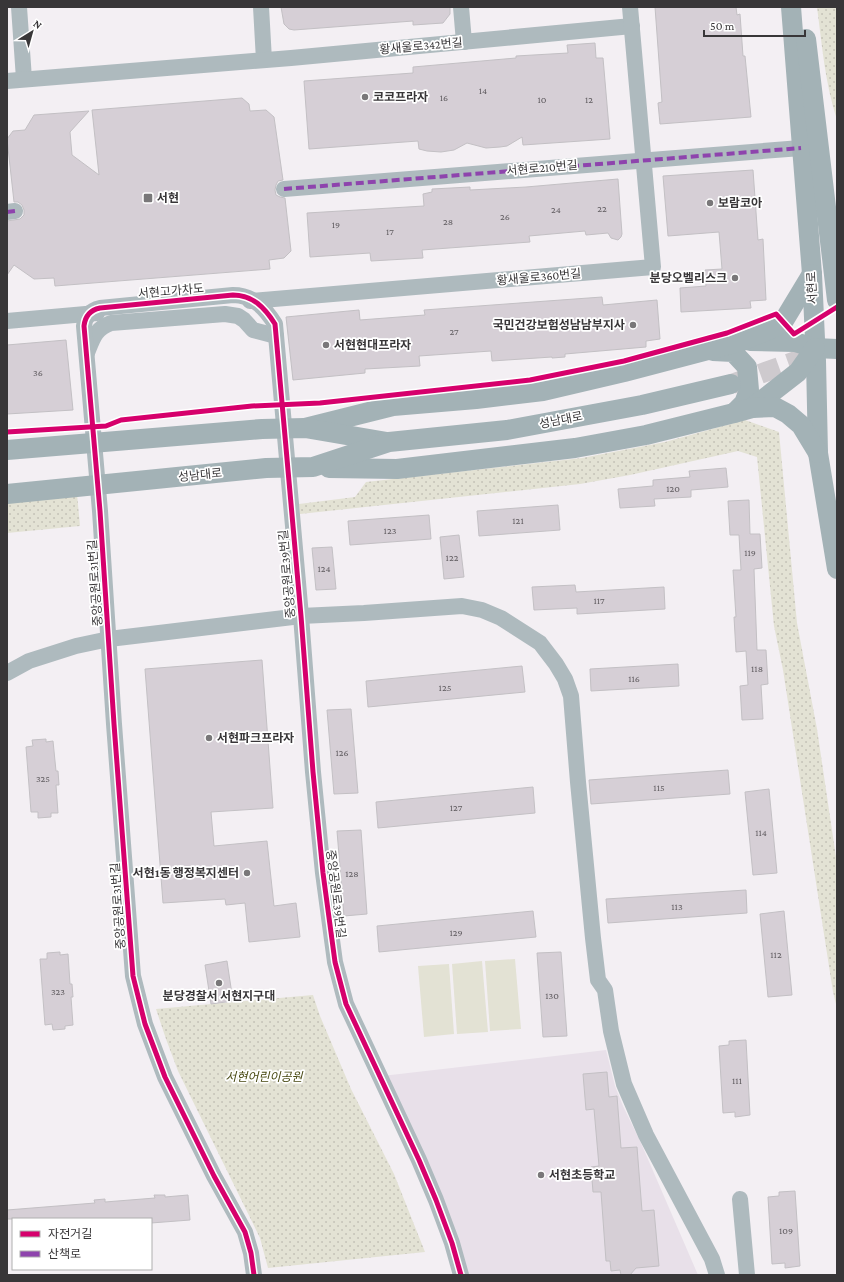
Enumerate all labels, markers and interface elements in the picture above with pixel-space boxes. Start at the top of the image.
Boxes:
north arrow [12,12,52,52]
scale bar [704,12,805,38]
text: N [31,17,45,31]
text: 50 m [710,19,735,33]
street label: 황새울로342번길 [379,35,463,57]
house number: 14 [479,85,487,96]
place label: 코코프라자 [373,90,428,104]
marker: 코코프라자 [360,92,370,102]
house number: 16 [440,92,448,103]
house number: 10 [538,94,547,105]
house number: 12 [585,94,593,105]
street label: 서현로210번길 [506,158,578,178]
place label: 서현 [157,191,179,205]
marker: 서현 [142,192,154,204]
place label: 보람코아 [718,196,762,210]
marker: 보람코아 [705,198,715,208]
house number: 22 [597,203,607,214]
house number: 24 [551,204,561,215]
house number: 26 [500,211,510,222]
house number: 28 [443,216,453,227]
house number: 19 [332,219,340,230]
house number: 17 [386,226,394,237]
street label: 황새울로360번길 [496,266,582,288]
place label: 분당오벨리스크 [650,271,727,285]
street label: 서현로 [804,271,820,305]
marker: 분당오벨리스크 [730,273,740,283]
street label: 서현고가차도 [137,281,205,301]
place label: 국민건강보험성남남부지사 [493,318,625,332]
marker: 국민건강보험성남남부지사 [628,320,638,330]
house number: 27 [449,326,459,337]
place label: 서현현대프라자 [334,338,411,352]
marker: 서현현대프라자 [321,340,331,350]
house number: 36 [33,367,43,378]
street label: 성남대로 [538,409,584,431]
street label: 성남대로 [177,466,223,484]
house number: 120 [666,483,680,494]
house number: 121 [512,515,524,526]
house number: 123 [384,525,397,536]
street label: 중앙공원로39번길 [276,529,298,619]
street label: 중앙공원로31번길 [85,539,105,627]
house number: 119 [744,547,756,558]
house number: 122 [446,552,459,563]
house number: 124 [317,563,331,574]
house number: 117 [593,595,605,606]
house number: 118 [751,663,763,674]
house number: 116 [628,673,640,684]
house number: 125 [439,682,452,693]
place label: 서현파크프라자 [217,731,294,745]
marker: 서현파크프라자 [204,733,214,743]
house number: 126 [335,747,349,758]
house number: 325 [36,773,50,784]
house number: 115 [653,782,665,793]
house number: 127 [450,802,463,813]
house number: 114 [755,827,767,838]
street label: 중앙공원로39번길 [324,849,348,939]
street label: 중앙공원로31번길 [108,862,128,950]
place label: 서현1동 행정복지센터 [133,866,239,880]
marker: 서현1동 행정복지센터 [242,868,252,878]
house number: 128 [345,868,359,879]
house number: 113 [671,901,683,912]
house number: 129 [449,927,463,938]
house number: 112 [770,949,782,960]
marker: 분당경찰서 서현지구대 [214,978,224,988]
house number: 323 [51,986,65,997]
place label: 분당경찰서 서현지구대 [163,989,275,1003]
house number: 130 [545,990,559,1001]
park label: 서현어린이공원 [225,1070,304,1084]
house number: 111 [732,1075,742,1086]
place label: 서현초등학교 [549,1168,615,1182]
marker: 서현초등학교 [536,1170,546,1180]
legend [12,1218,152,1270]
house number: 109 [779,1225,793,1236]
text: 자전거길 [48,1227,92,1241]
text: 산책로 [48,1247,81,1261]

